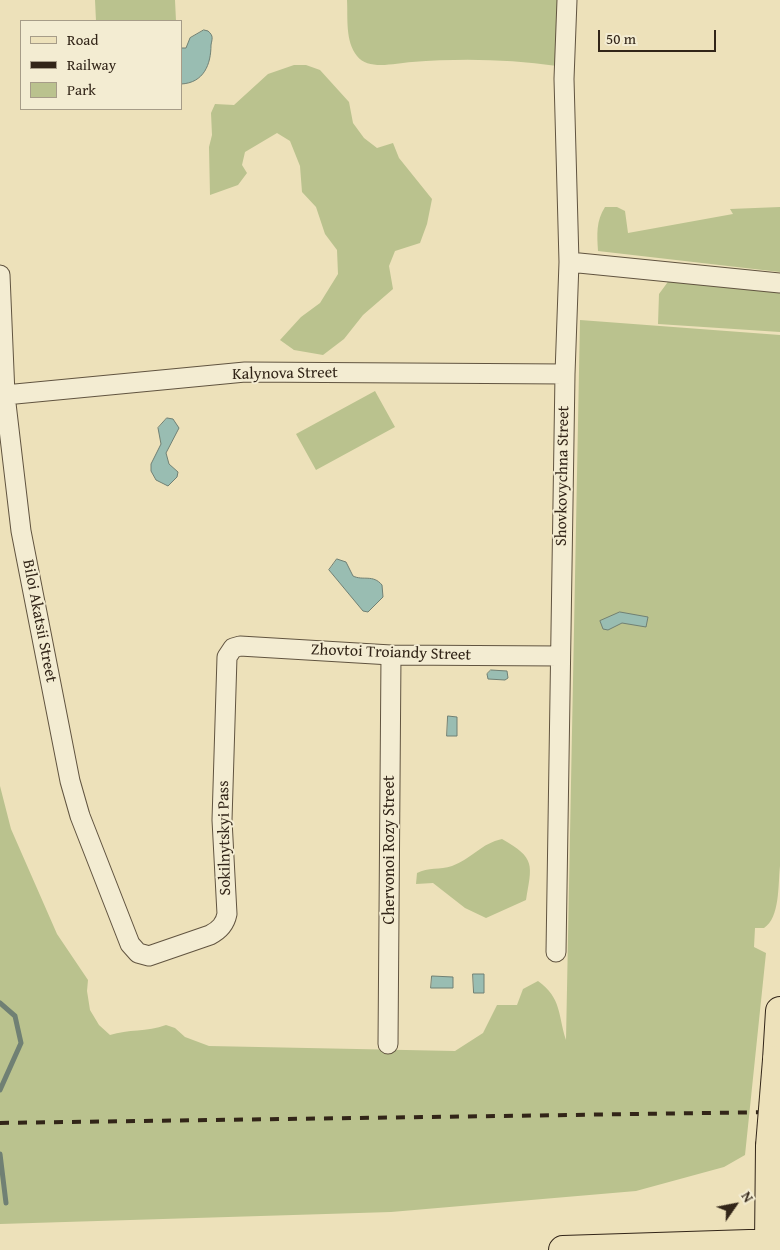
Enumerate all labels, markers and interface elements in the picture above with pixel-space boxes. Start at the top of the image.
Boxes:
legend [20,20,182,110]
scale bar [600,20,718,52]
text: 50 m [606,28,636,49]
text: Road [67,29,98,50]
text: Railway [67,54,116,75]
text: Park [67,79,96,100]
street label: Kalynova Street [232,363,338,385]
street label: Shovkovychna Street [552,406,574,546]
street label: Biloi Akatsii Street [18,558,60,684]
street label: Zhovtoi Troiandy Street [311,641,471,665]
street label: Chervonoi Rozy Street [380,775,400,925]
street label: Sokilnytskyi Pass [214,780,236,896]
north arrow [710,1180,760,1230]
text: N [737,1187,759,1206]

